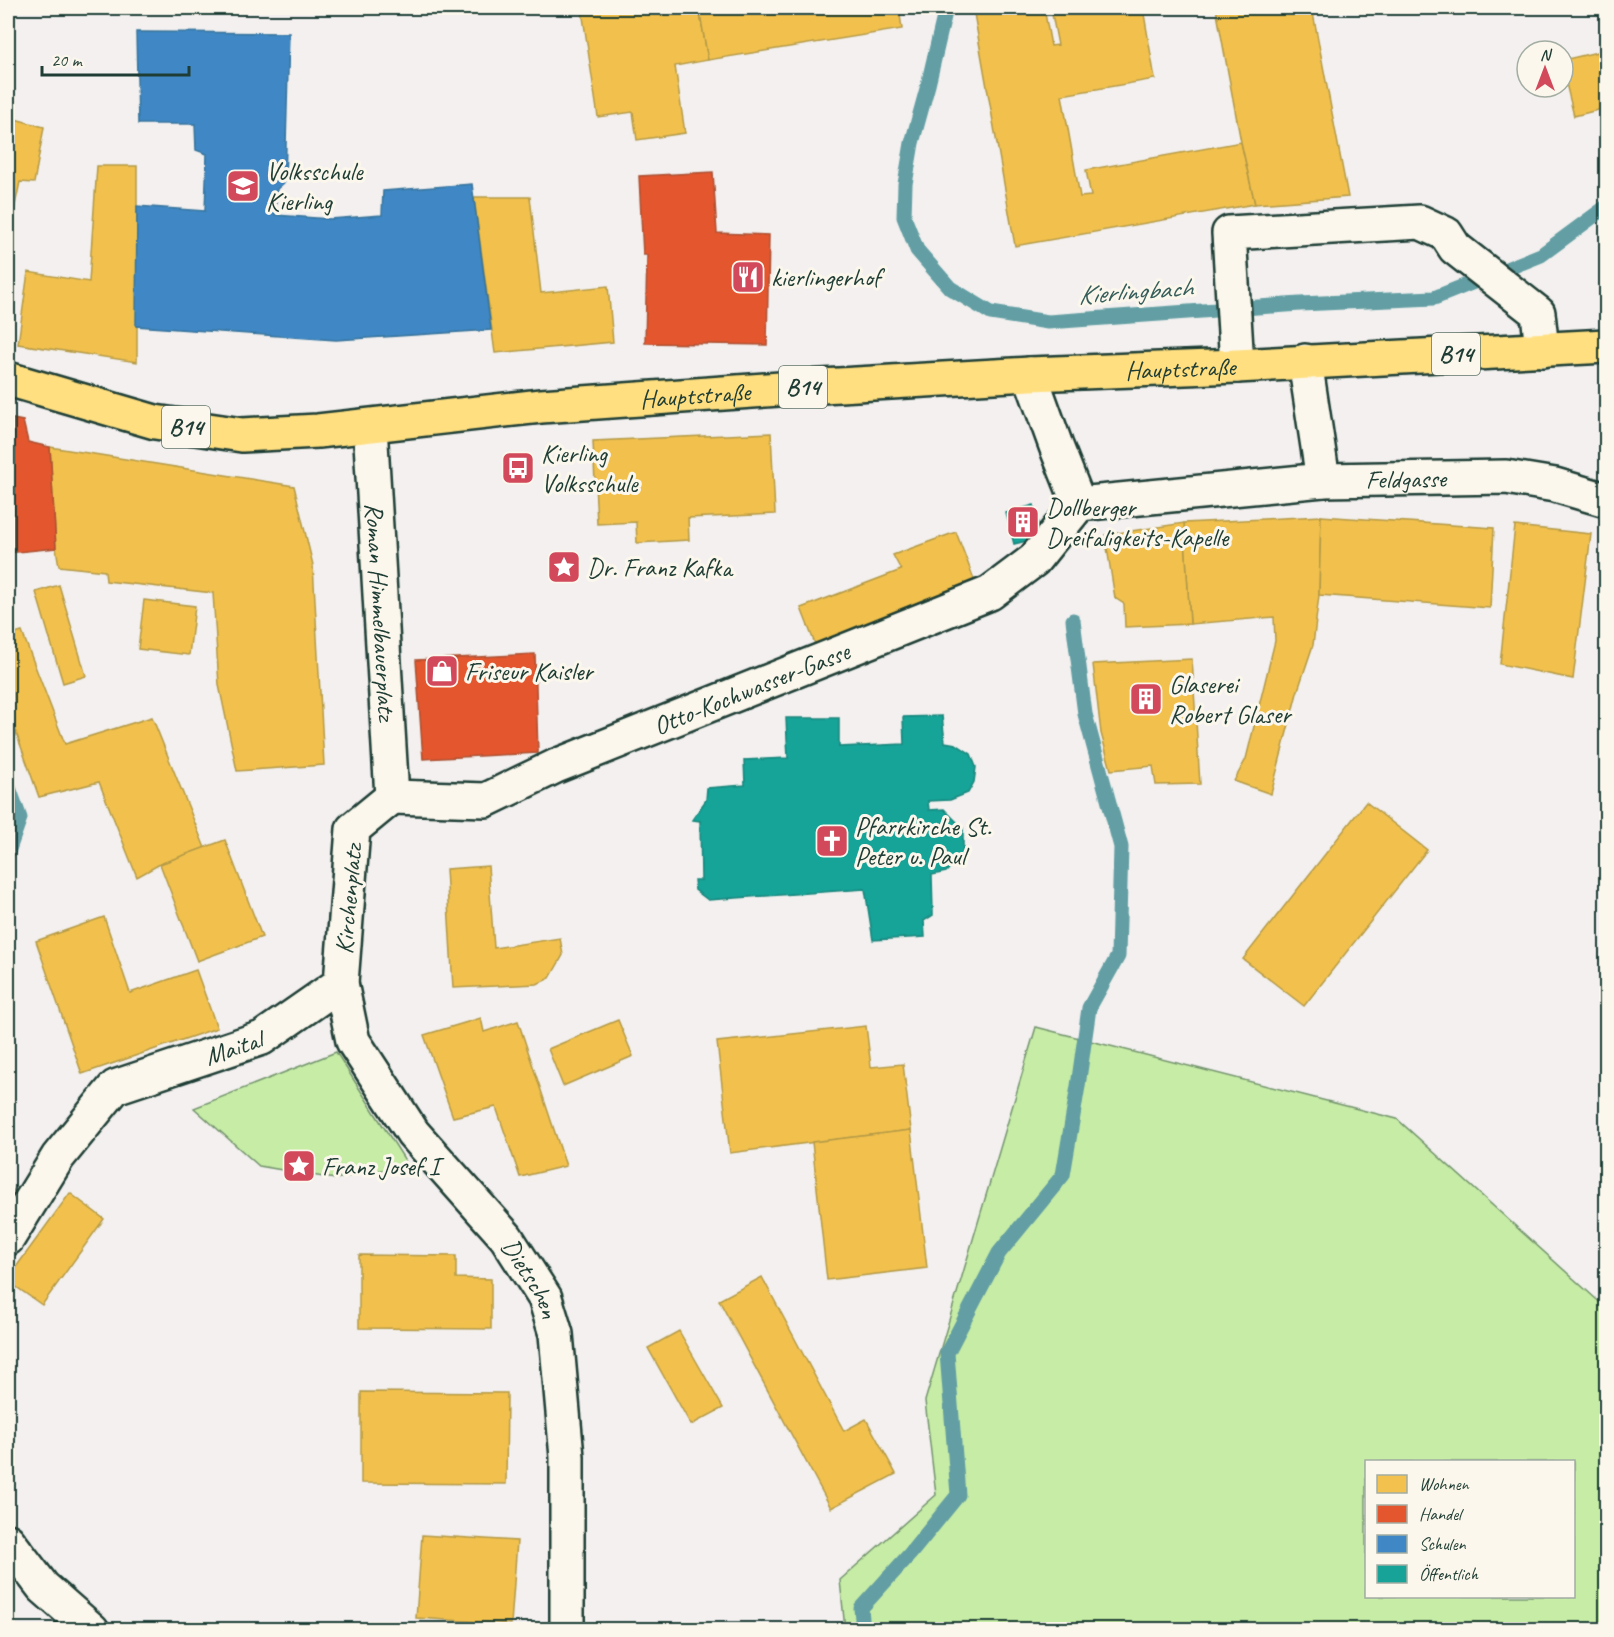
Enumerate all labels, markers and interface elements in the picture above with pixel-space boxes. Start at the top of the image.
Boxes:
scale bar [42,39,189,77]
north arrow [1515,39,1575,99]
text: N [1540,45,1553,65]
text: 20 m [51,49,84,71]
place label: Volksschule Kierling [266,155,364,218]
school or university icon: Volksschule Kierling [225,168,261,204]
restaurant icon: kierlingerhof [730,259,766,295]
place label: kierlingerhof [771,261,886,294]
water label: Kierlingbach [1077,270,1196,312]
road number: B14 [1432,333,1480,375]
street label: Hauptstraße [1124,350,1239,387]
road number: B14 [779,366,827,408]
street label: Hauptstraße [639,375,754,416]
road number: B14 [162,406,210,448]
place label: Kierling Volksschule [541,437,639,500]
bus stop icon: Kierling Volksschule [500,450,536,486]
street label: Feldgasse [1365,462,1448,496]
place label: Dollberger Dreifaligkeits-Kapelle [1046,491,1230,554]
street label: Roman Himmelbauerplatz [358,502,404,724]
building icon: Dollberger Dreifaligkeits-Kapelle [1005,504,1041,540]
place icon: Dr. Franz Kafka [546,549,582,585]
place label: Dr. Franz Kafka [587,551,734,584]
street label: Otto-Kochwasser-Gasse [648,634,856,743]
shop icon: Friseur Kaisler [424,653,460,689]
place label: Friseur Kaisler [465,655,595,688]
place label: Glaserei Robert Glaser [1169,668,1293,731]
building icon: Glaserei Robert Glaser [1128,681,1164,717]
place label: Pfarrkirche St. Peter u. Paul [855,810,992,873]
church icon: Pfarrkirche St. Peter u. Paul [814,823,850,859]
street label: Kirchenplatz [327,840,370,955]
street label: Maital [200,1022,271,1073]
place icon: Franz Josef I [281,1148,317,1184]
place label: Franz Josef I [322,1150,445,1183]
street label: Dietschen [494,1232,566,1323]
legend [1365,1460,1575,1598]
text: Wohnen [1419,1473,1470,1495]
text: Handel [1419,1503,1464,1525]
text: Schulen [1419,1533,1467,1555]
text: Öffentlich [1419,1563,1479,1585]

